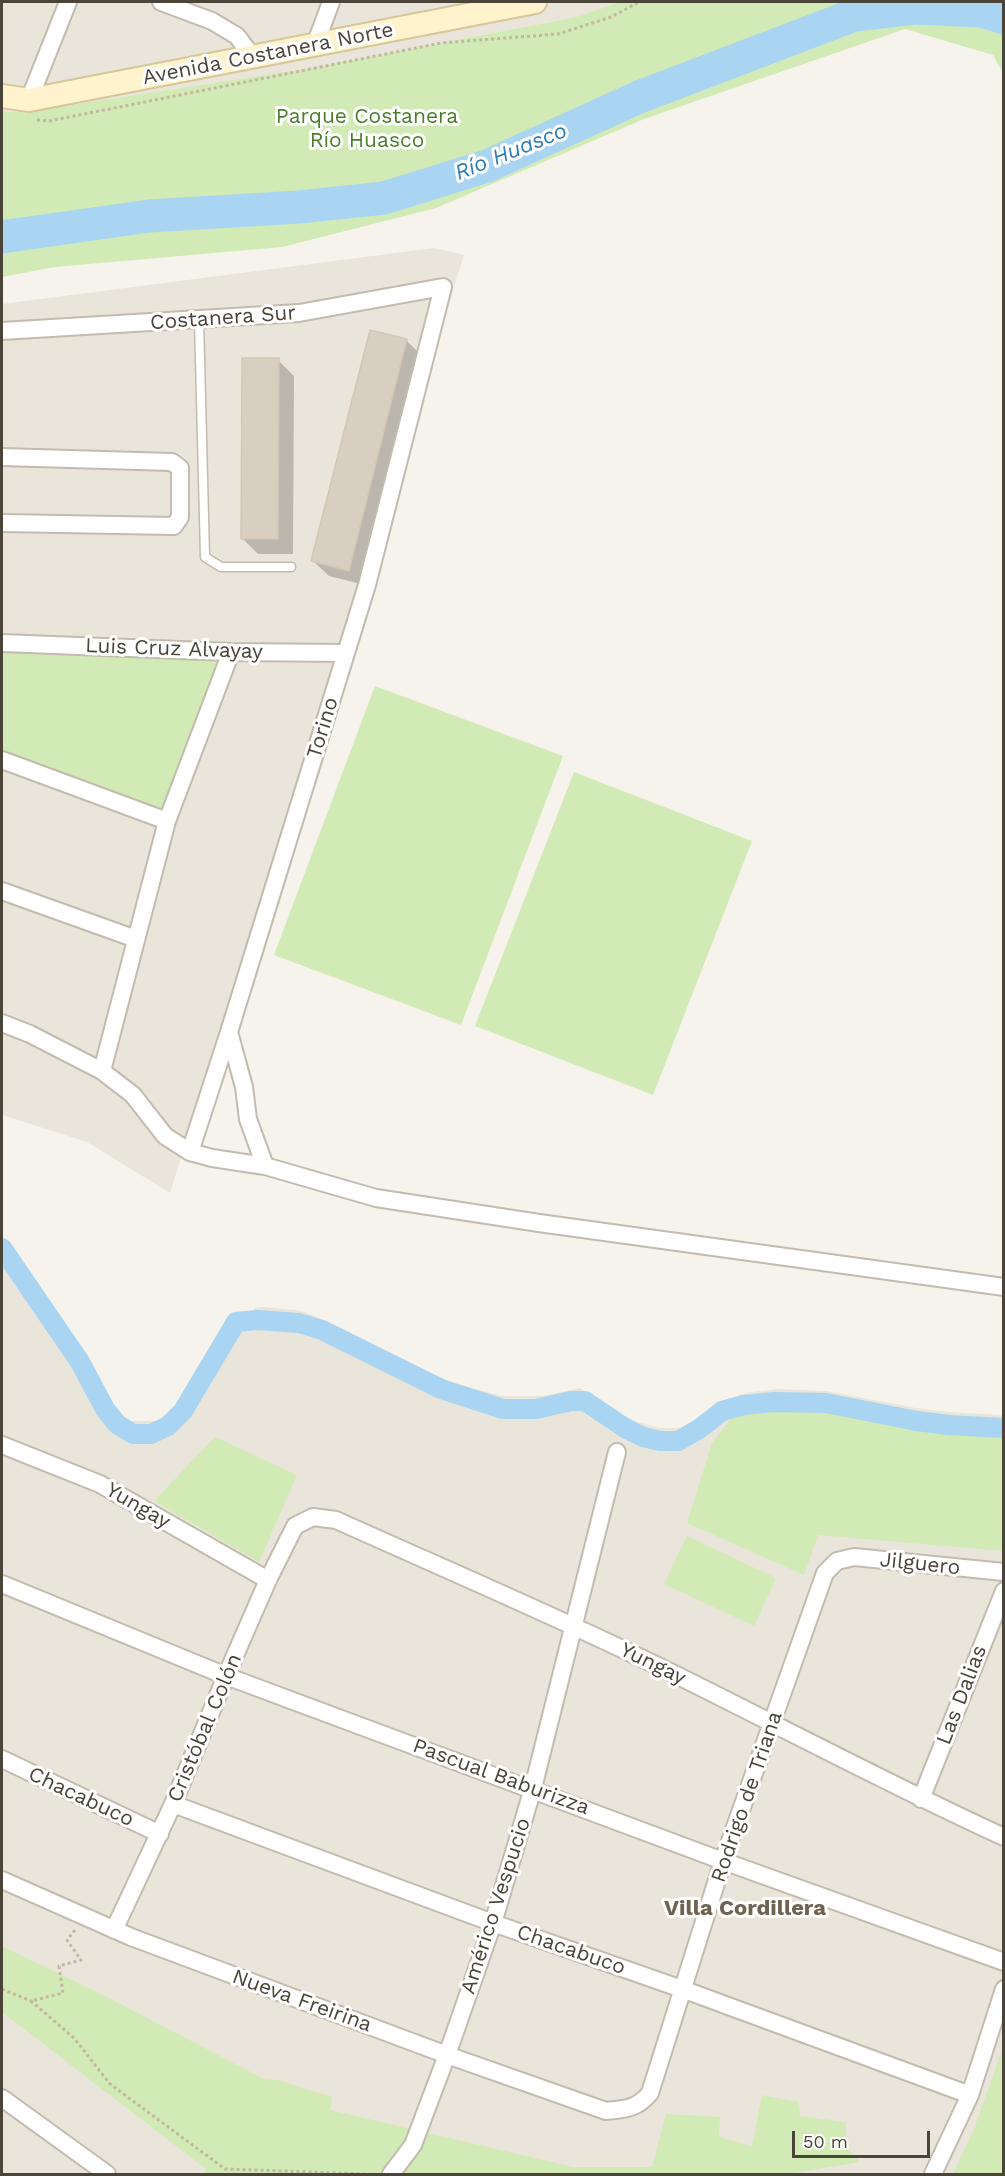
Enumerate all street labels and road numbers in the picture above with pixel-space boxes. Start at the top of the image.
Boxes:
street label: Avenida Costanera Norte [140,17,396,91]
street label: Costanera Sur [149,300,297,336]
street label: Luis Cruz Alvayay [85,633,263,665]
street label: Torino [302,694,344,762]
street label: Yungay [101,1478,175,1534]
street label: Jilguero [878,1547,962,1581]
street label: Yungay [616,1637,690,1691]
street label: Las Dalias [931,1642,993,1748]
street label: Cristóbal Colón [162,1650,248,1806]
street label: Rodrigo de Triana [706,1708,788,1886]
street label: Pascual Baburizza [409,1733,593,1821]
street label: Chacabuco [24,1762,138,1832]
street label: Américo Vespucio [456,1815,536,1997]
street label: Chacabuco [513,1920,629,1980]
street label: Nueva Freirina [229,1964,375,2038]

